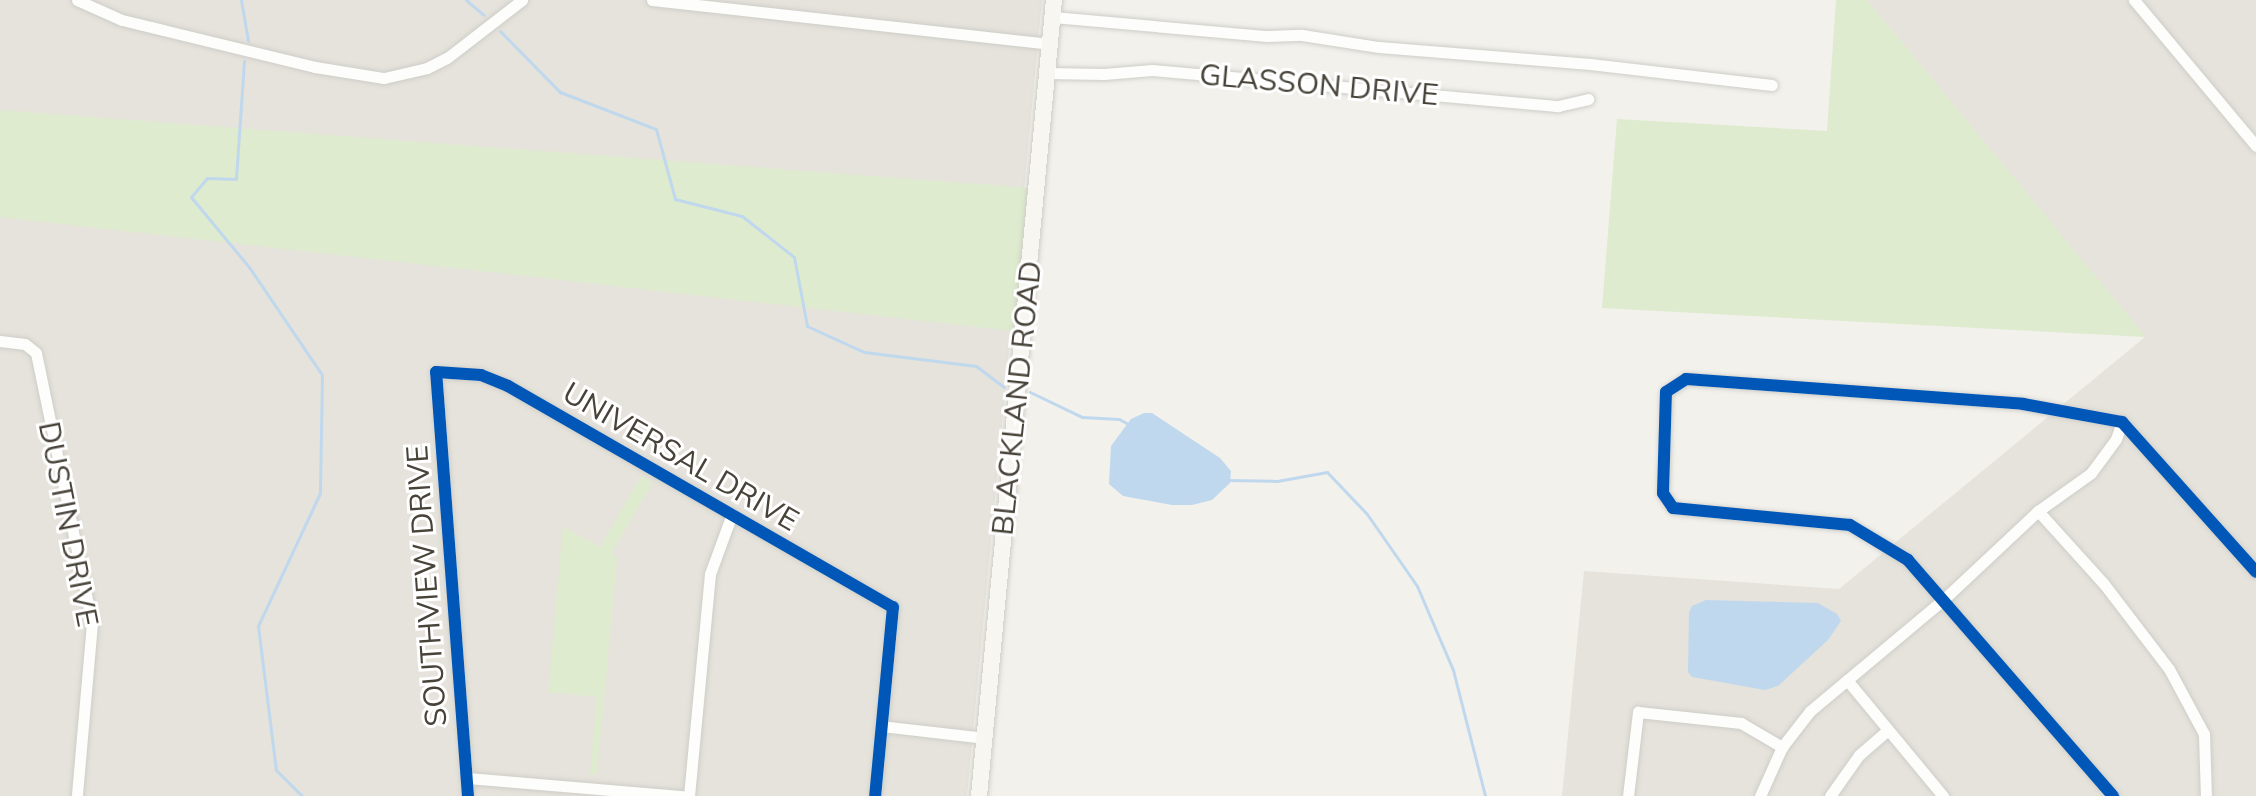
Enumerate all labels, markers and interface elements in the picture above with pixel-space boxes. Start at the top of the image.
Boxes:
street label: GLASSON DRIVE [1198,56,1440,112]
street label: BLACKLAND ROAD [984,259,1048,537]
street label: UNIVERSAL DRIVE [557,374,805,538]
street label: DUSTIN DRIVE [31,418,107,630]
street label: SOUTHVIEW DRIVE [398,444,454,728]

